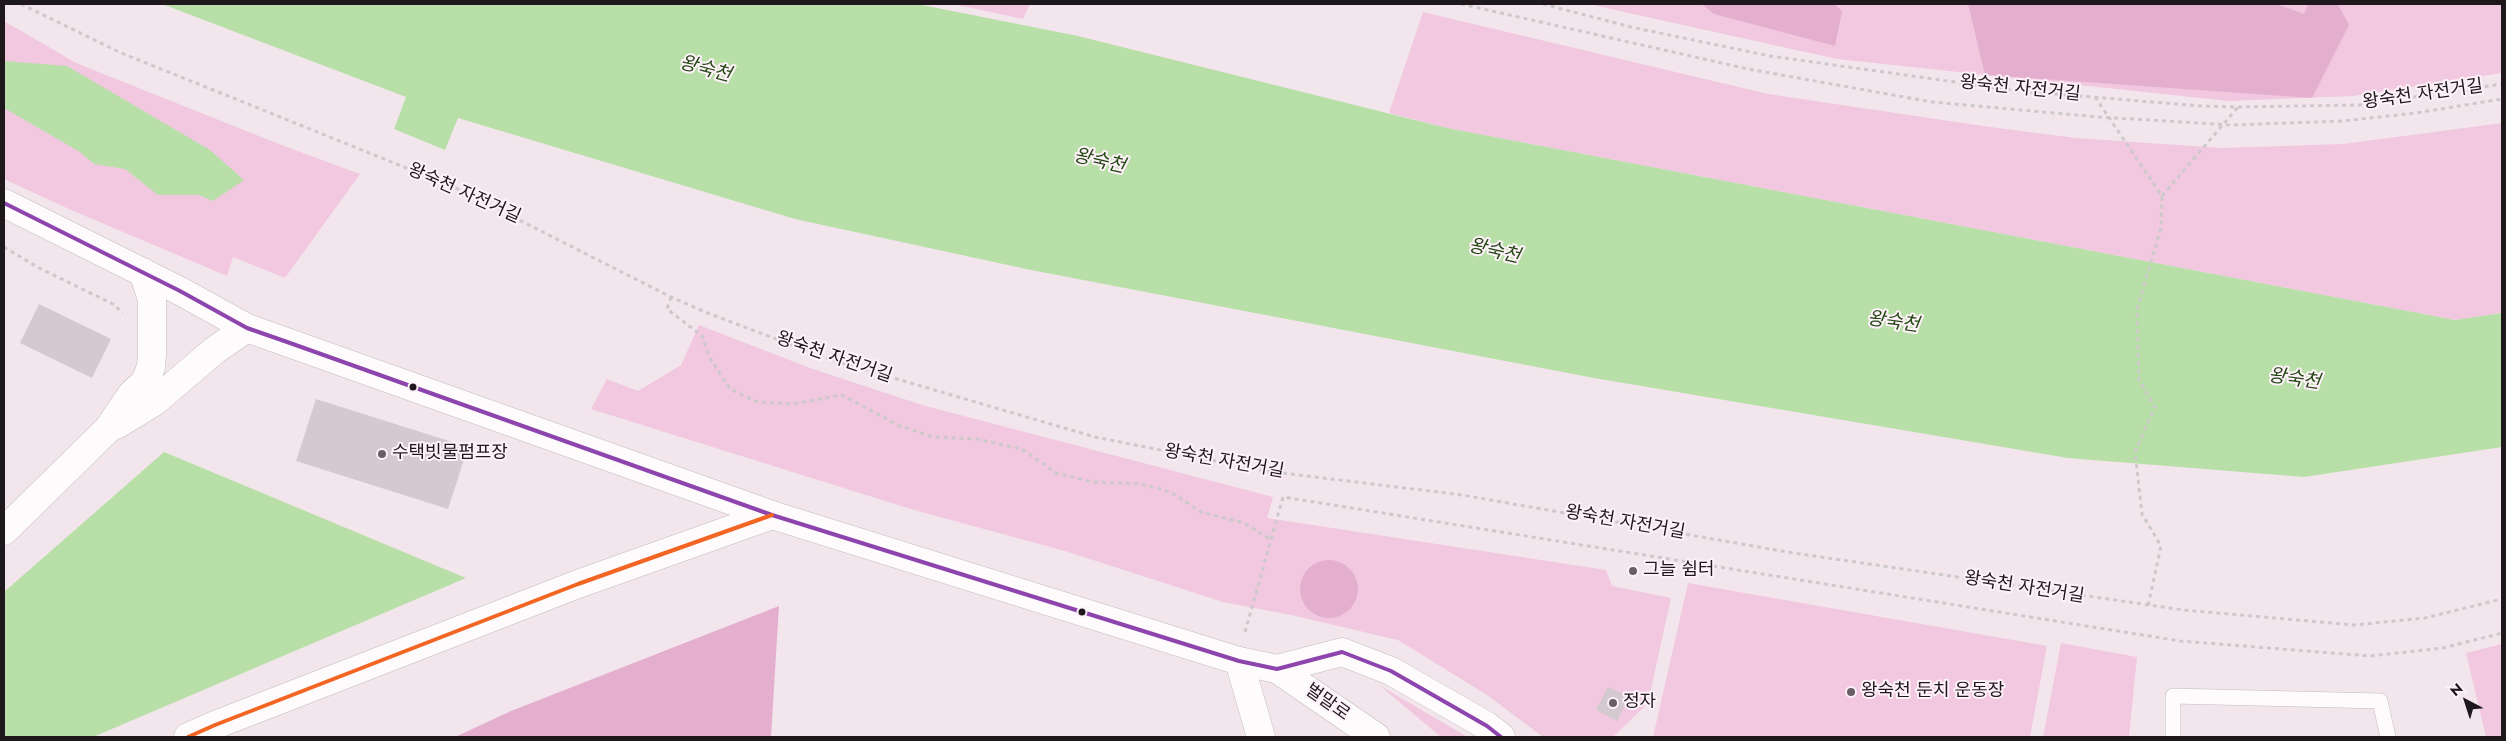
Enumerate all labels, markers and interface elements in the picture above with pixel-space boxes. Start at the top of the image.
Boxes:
water label: 왕숙천 [677,52,733,88]
street label: 왕숙천 자전거길 [1959,72,2081,106]
street label: 왕숙천 자전거길 [2361,76,2485,114]
water label: 왕숙천 [1071,145,1127,179]
street label: 왕숙천 자전거길 [404,159,524,229]
water label: 왕숙천 [1466,235,1522,269]
water label: 왕숙천 [1865,308,1921,338]
street label: 왕숙천 자전거길 [773,328,895,388]
water label: 왕숙천 [2266,365,2322,395]
unlabelled marker [408,382,418,392]
street label: 왕숙천 자전거길 [1162,441,1286,483]
place label: 수택빗물펌프장 [392,443,508,465]
marker: 수택빗물펌프장 [376,448,388,460]
street label: 왕숙천 자전거길 [1563,502,1687,544]
place label: 그늘 쉼터 [1643,560,1715,582]
marker: 그늘 쉼터 [1627,565,1639,577]
street label: 왕숙천 자전거길 [1962,568,2086,608]
unlabelled marker [1077,607,1087,617]
north arrow [2441,676,2491,726]
text: N [2446,678,2467,701]
street label: 벌말로 [1300,680,1354,726]
place label: 왕숙천 둔치 운동장 [1861,681,2004,703]
marker: 왕숙천 둔치 운동장 [1845,686,1857,698]
place label: 정자 [1623,692,1656,714]
marker: 정자 [1607,697,1619,709]

